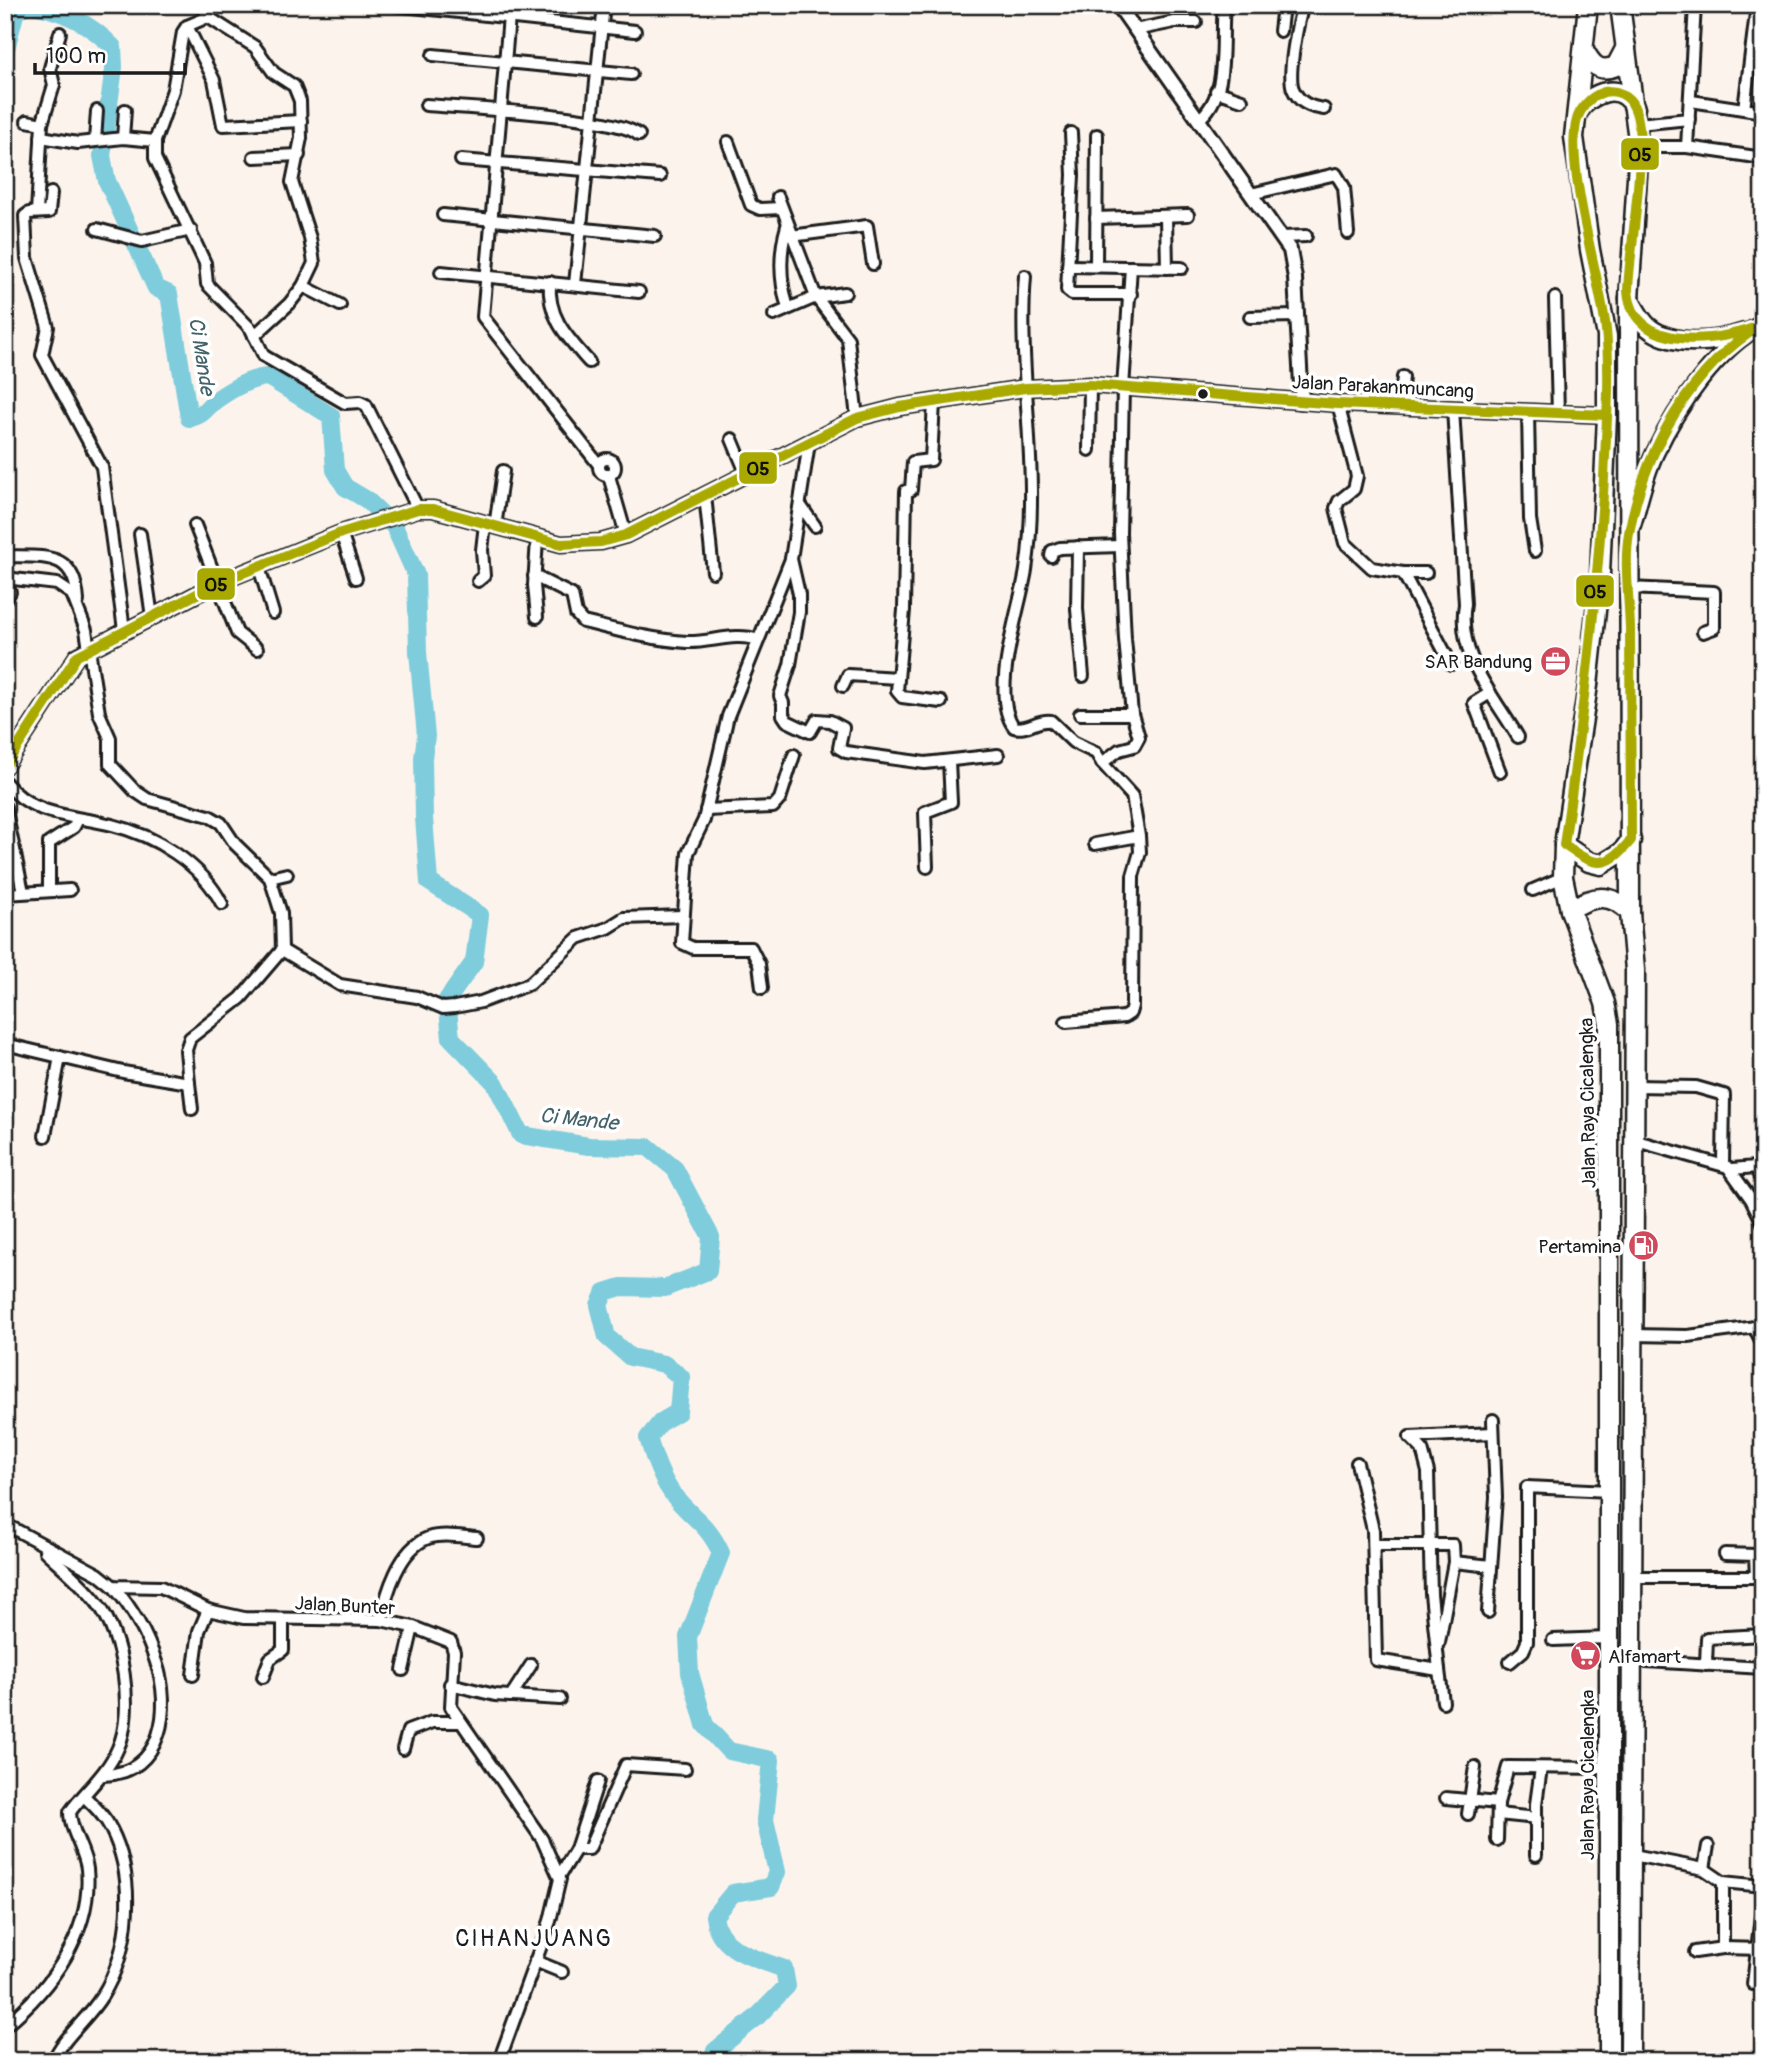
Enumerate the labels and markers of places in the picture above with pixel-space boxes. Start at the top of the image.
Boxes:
unlabelled marker [1196,387,1210,401]
office icon: SAR Bandung [1538,644,1572,678]
place label: SAR Bandung [1425,650,1532,674]
fuel station icon: Pertamina [1627,1229,1661,1263]
place label: Pertamina [1538,1235,1621,1259]
supermarket icon: Alfamart [1568,1639,1602,1673]
place label: Alfamart [1608,1645,1681,1669]

